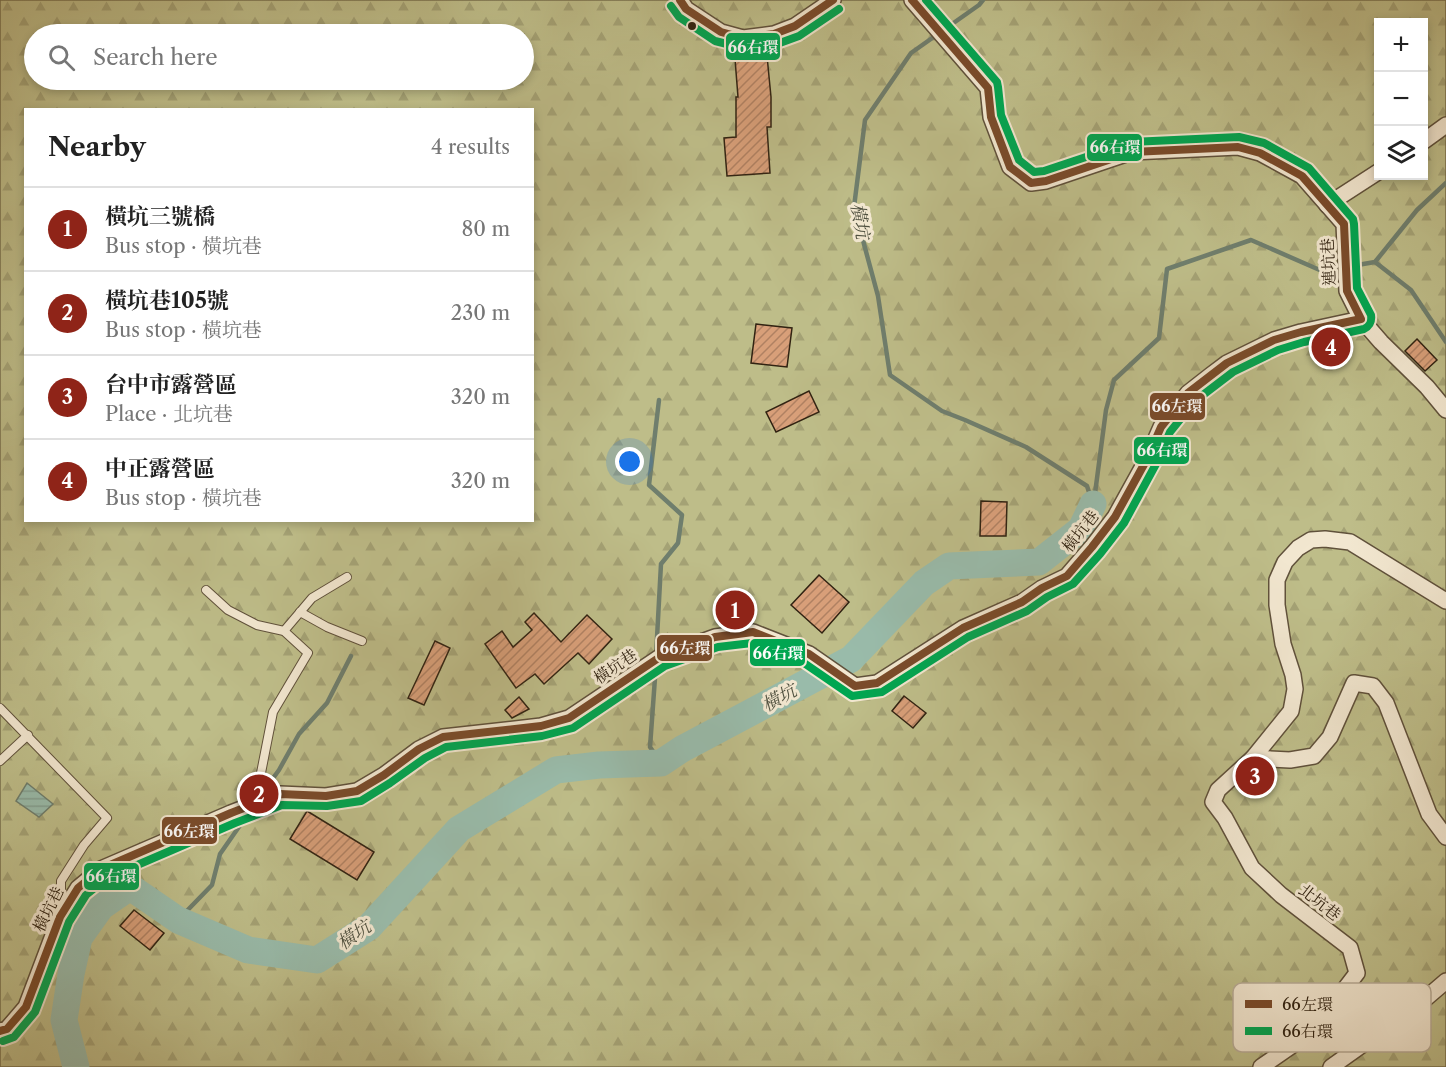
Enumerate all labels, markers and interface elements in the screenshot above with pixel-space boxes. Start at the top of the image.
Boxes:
map controls [1374,18,1428,180]
button: + [1374,18,1428,72]
unlabelled marker [686,20,698,32]
search box [24,24,534,90]
line badge: 66右環 [725,32,781,61]
text: 66右環 [727,37,779,57]
icon: search [45,41,78,74]
text: Search here [93,44,218,71]
button: − [1374,72,1428,126]
button: layers [1374,126,1428,180]
text: Nearby [48,131,146,163]
line badge: 66右環 [1086,133,1143,162]
text: 4 results [431,135,510,159]
text: 66右環 [1089,137,1141,157]
water label: 橫坑 [846,201,874,244]
text: 橫坑三號橋 [105,203,215,230]
text: 1 [63,217,72,241]
text: 80 m [462,217,510,241]
text: Bus stop · 橫坑巷 [105,234,262,258]
street label: 連坑巷 [1317,238,1339,286]
text: 橫坑巷105號 [105,287,229,314]
text: 2 [62,301,73,325]
text: 230 m [451,301,510,325]
text: Bus stop · 橫坑巷 [105,318,262,342]
pin: 4 [1312,324,1350,370]
text: 台中市露營區 [105,371,237,398]
text: 3 [62,385,73,409]
text: 320 m [451,385,510,409]
line badge: 66左環 [1149,392,1206,421]
text: 66左環 [1151,396,1203,416]
text: Place · 北坑巷 [105,402,233,426]
line badge: 66右環 [1133,436,1190,465]
text: 66右環 [1136,440,1188,460]
your location [615,447,644,476]
text: 中正露營區 [105,455,215,482]
text: 4 [62,469,73,493]
text: 320 m [451,469,510,493]
text: Bus stop · 橫坑巷 [105,486,262,510]
street label: 橫坑巷 [1057,506,1103,556]
pin: 1 [716,588,754,632]
line badge: 66左環 [656,634,713,662]
text: 66左環 [659,638,711,658]
line badge: 66右環 [749,638,806,667]
text: 66右環 [752,643,804,663]
street label: 橫坑巷 [590,644,640,688]
water label: 橫坑 [758,678,803,716]
pin: 3 [1236,754,1274,798]
pin: 2 [240,772,278,816]
line badge: 66左環 [161,816,218,845]
text: 66左環 [163,821,215,841]
line badge: 66右環 [83,862,140,891]
text: 66右環 [85,866,137,886]
street label: 北坑巷 [1295,879,1345,925]
street label: 橫坑巷 [28,883,68,935]
water label: 橫坑 [333,914,378,954]
legend [1233,983,1431,1052]
text: 66左環 [1282,994,1333,1014]
text: 66右環 [1282,1021,1333,1041]

